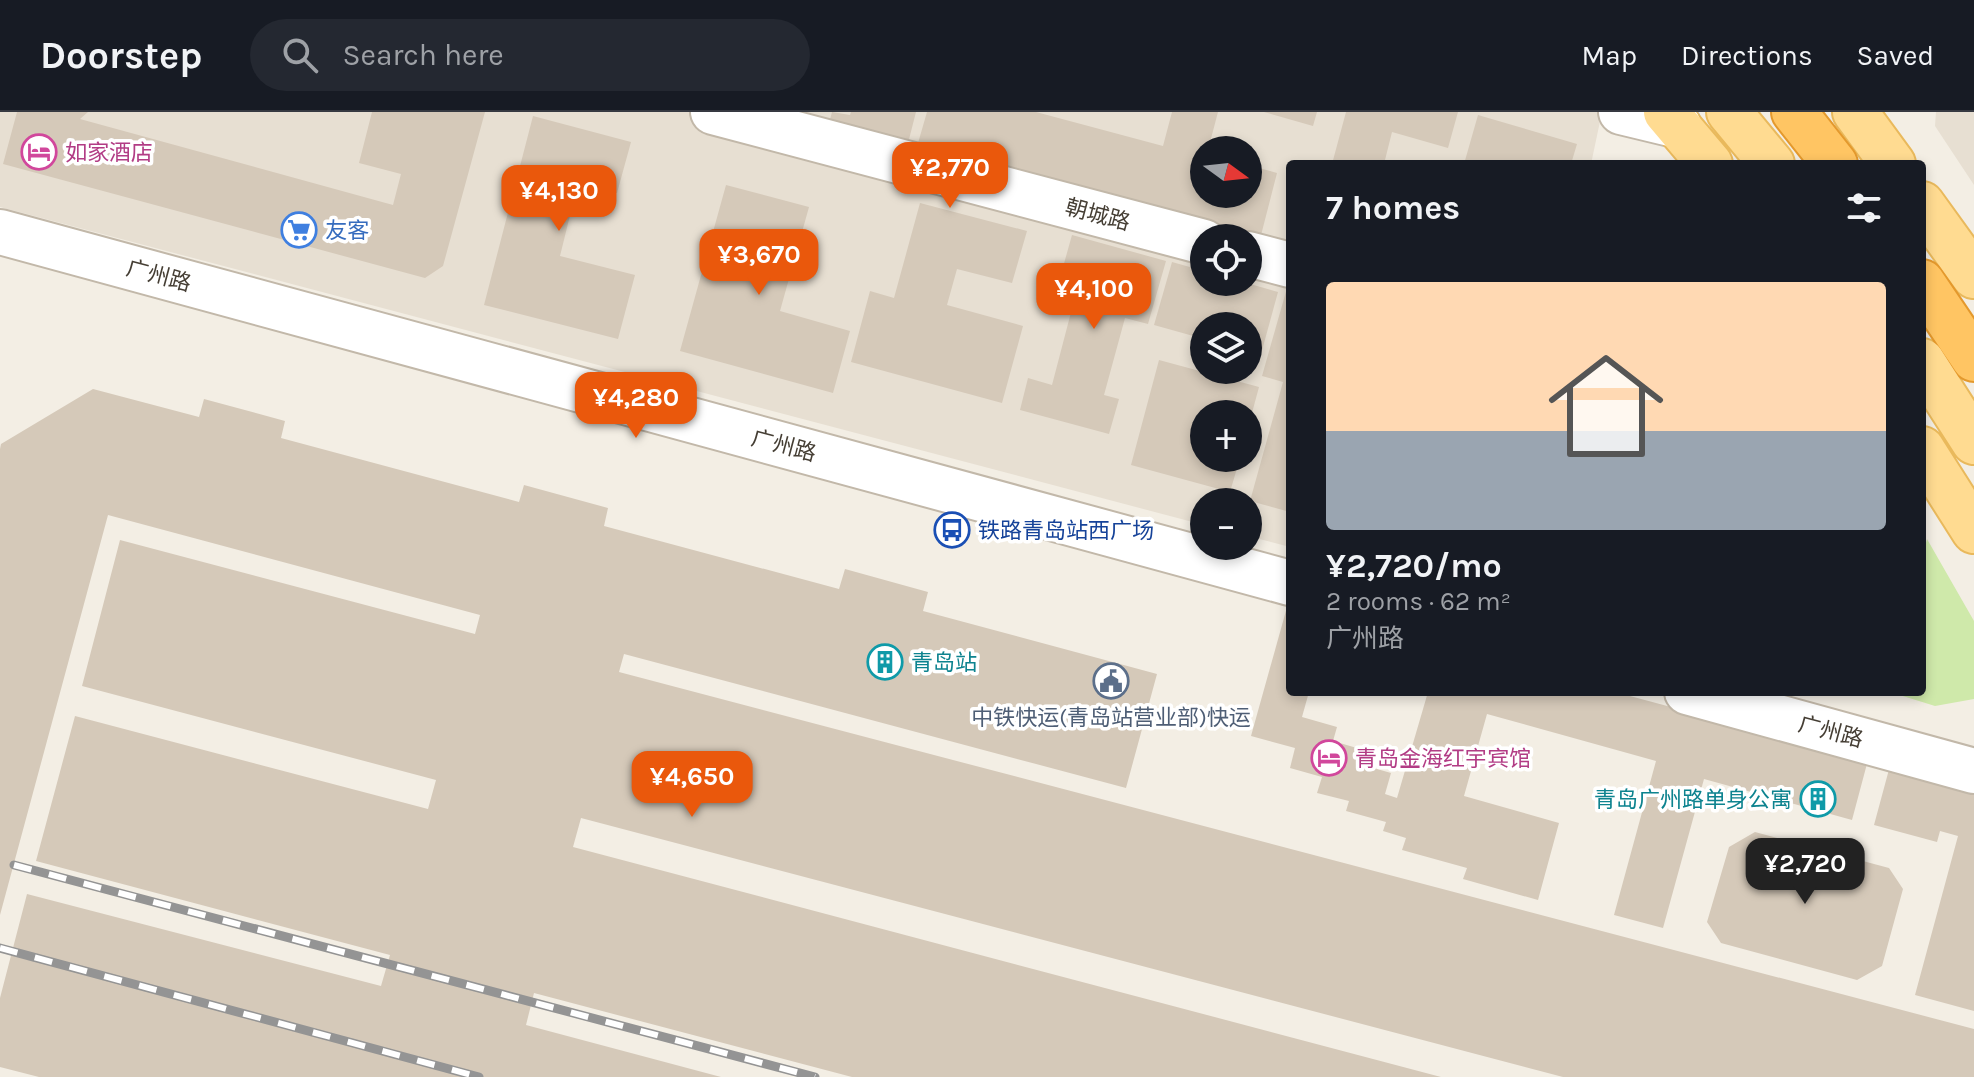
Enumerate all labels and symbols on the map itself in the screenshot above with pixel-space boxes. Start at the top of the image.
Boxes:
hotel icon: 如家酒店 [20,133,58,171]
north arrow [1190,136,1262,208]
place label: 如家酒店 [65,140,153,166]
pin: ¥2,770 [885,142,1015,210]
pin: ¥4,130 [494,165,624,233]
street label: 朝城路 [1062,194,1133,236]
supermarket icon: 友客 [280,211,318,249]
place label: 友客 [325,218,369,244]
pin: ¥3,670 [694,229,824,297]
street label: 广州路 [123,255,194,297]
pin: ¥4,100 [1029,263,1159,331]
pin: ¥4,280 [571,372,701,440]
street label: 广州路 [748,425,819,467]
bus stop icon: 铁路青岛站西广场 [933,511,971,549]
place label: 铁路青岛站西广场 [978,518,1154,544]
building icon: 青岛站 [866,643,904,681]
place label: 青岛站 [911,650,977,676]
public building icon: 中铁快运(青岛站营业部)快运 [1092,662,1130,700]
place label: 中铁快运(青岛站营业部)快运 [971,705,1251,731]
street label: 广州路 [1795,711,1866,753]
hotel icon: 青岛金海红宇宾馆 [1310,739,1348,777]
place label: 青岛金海红宇宾馆 [1355,746,1531,772]
pin: ¥4,650 [627,751,757,819]
building icon: 青岛广州路单身公寓 [1799,780,1837,818]
place label: 青岛广州路单身公寓 [1594,787,1792,813]
pin: ¥2,720 [1740,838,1870,906]

